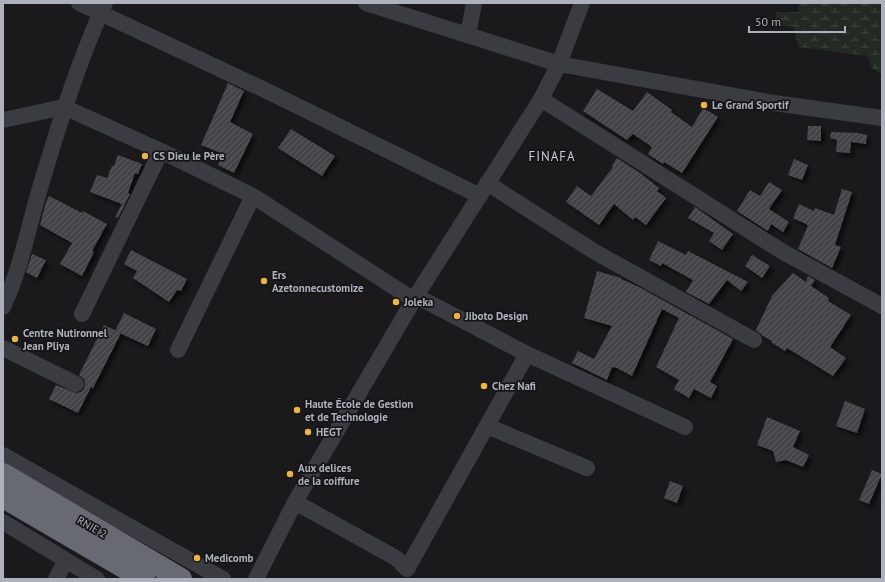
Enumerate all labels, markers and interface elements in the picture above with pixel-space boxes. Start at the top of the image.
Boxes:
scale bar [749,8,845,34]
text: 50 m [755,14,781,29]
place label: Le Grand Sportif [712,98,790,112]
marker: Le Grand Sportif [699,100,709,110]
district label: FINAFA [528,148,576,165]
place label: CS Dieu le Père [153,149,225,163]
marker: CS Dieu le Père [140,151,150,161]
place label: Ers Azetonnecustomize [272,268,364,295]
marker: Ers Azetonnecustomize [259,276,269,286]
place label: Joleka [403,295,433,309]
marker: Joleka [391,297,401,307]
place label: Jiboto Design [464,309,528,323]
marker: Jiboto Design [452,311,462,321]
place label: Centre Nutironnel Jean Pliya [22,326,108,353]
marker: Centre Nutironnel Jean Pliya [10,334,20,344]
place label: Chez Nafi [492,379,536,393]
marker: Chez Nafi [479,381,489,391]
place label: Haute École de Gestion et de Technologie [305,397,413,424]
marker: Haute École de Gestion et de Technologie [292,405,302,415]
place label: HEGT [316,425,343,439]
marker: HEGT [303,427,313,437]
place label: Aux delices de la coiffure [298,461,360,488]
marker: Aux delices de la coiffure [285,469,295,479]
street label: RNIE 2 [75,513,109,541]
place label: Medicomb [205,551,254,565]
marker: Medicomb [192,553,202,563]

